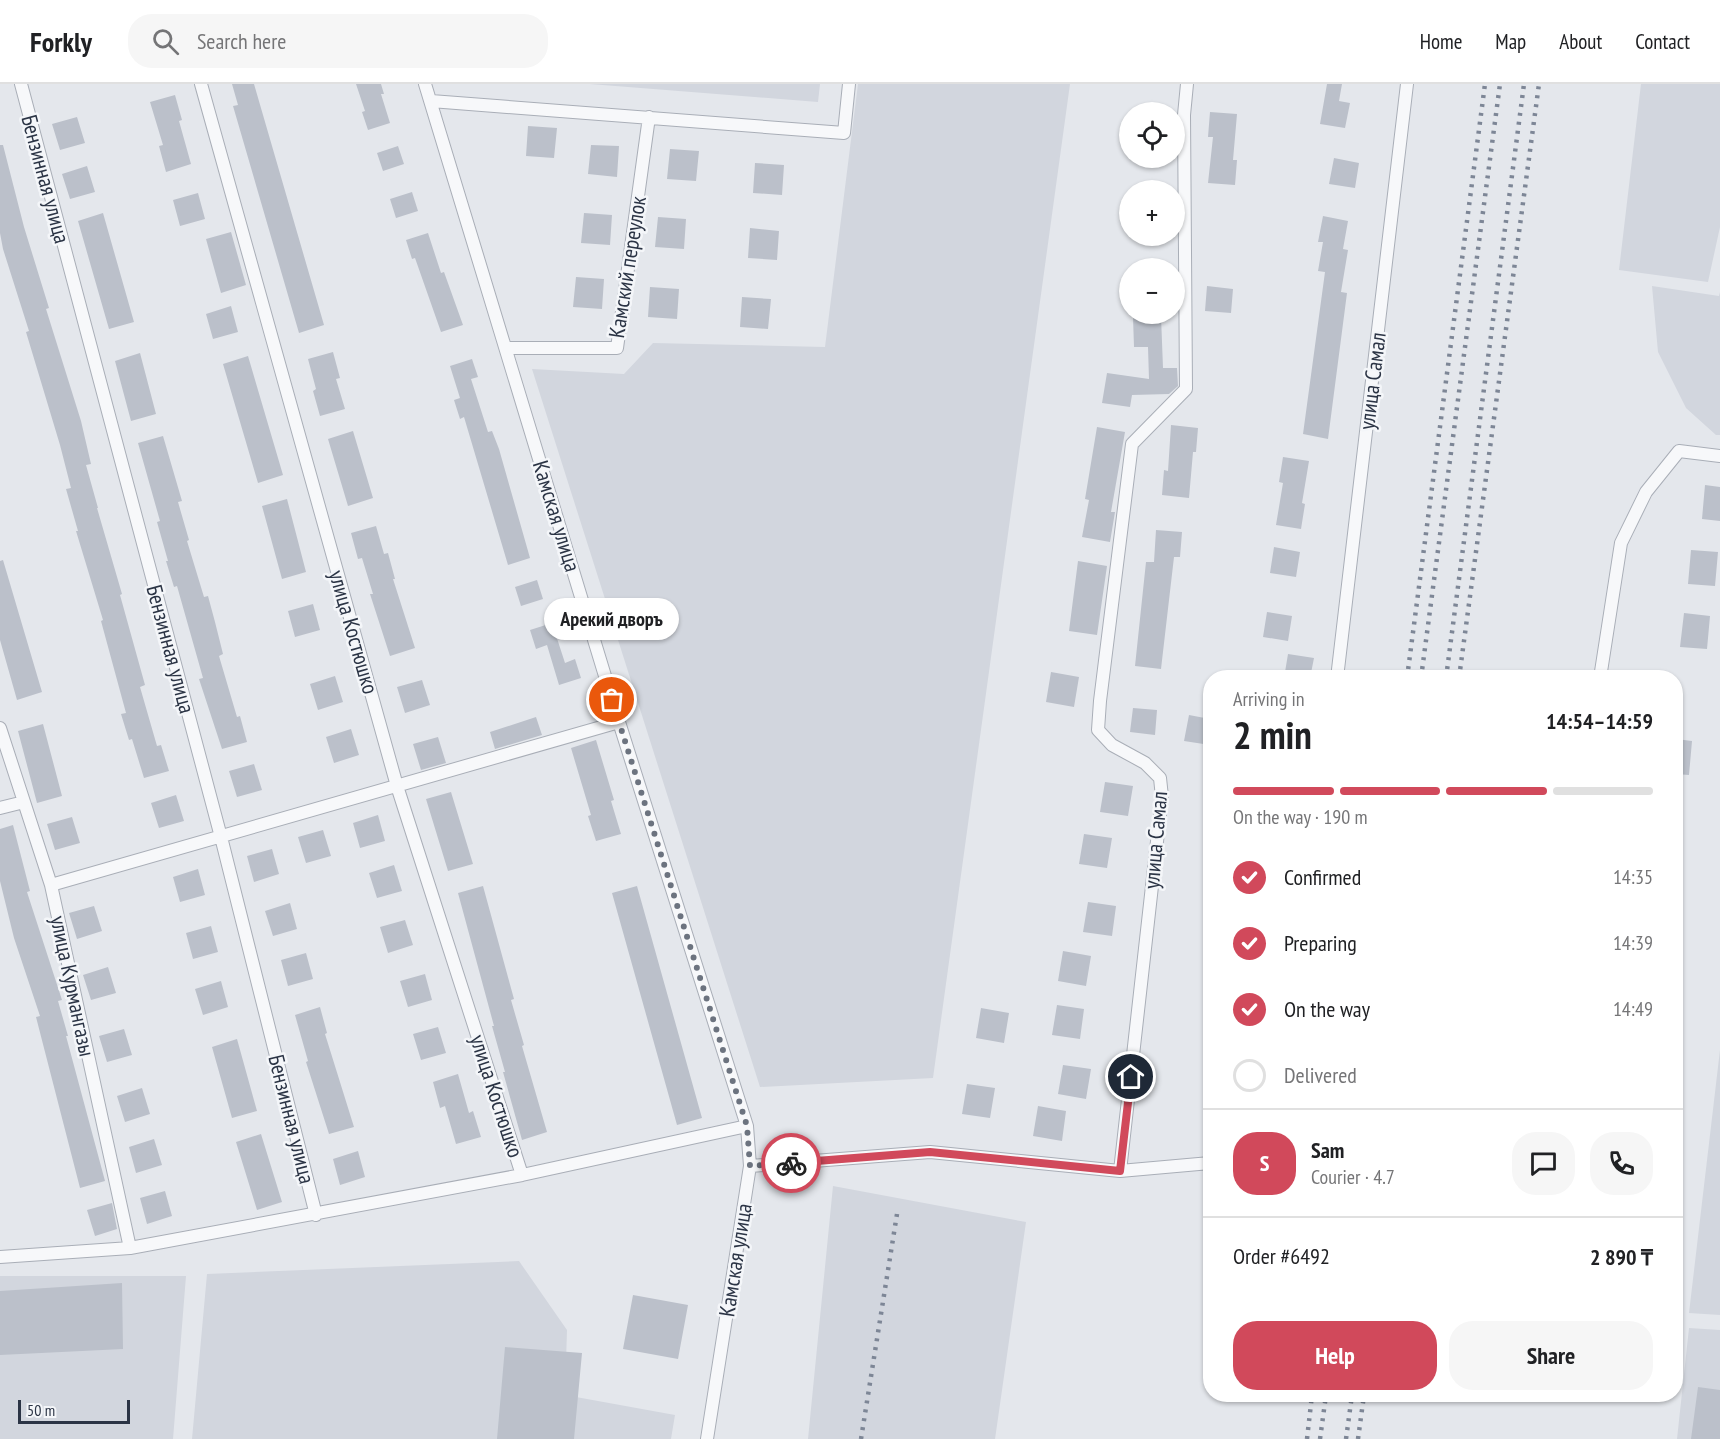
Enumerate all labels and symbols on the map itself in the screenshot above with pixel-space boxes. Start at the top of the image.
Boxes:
street label: Бензинная улица [15,112,77,246]
street label: Камский переулок [602,194,652,340]
street label: улица Самал [1352,331,1392,431]
street label: Камская улица [527,457,587,575]
street label: улица Костюшко [323,567,385,697]
street label: Бензинная улица [140,582,202,716]
callout: Арекий дворъ [544,598,680,640]
pin [586,674,637,725]
street label: улица Самал [1137,790,1173,890]
street label: улица Курмангазы [44,913,102,1059]
street label: улица Костюшко [464,1031,530,1161]
pin [1105,1051,1156,1102]
street label: Бензинная улица [262,1052,322,1186]
courier [761,1133,821,1193]
street label: Камская улица [712,1201,758,1319]
scale bar [18,1397,130,1424]

